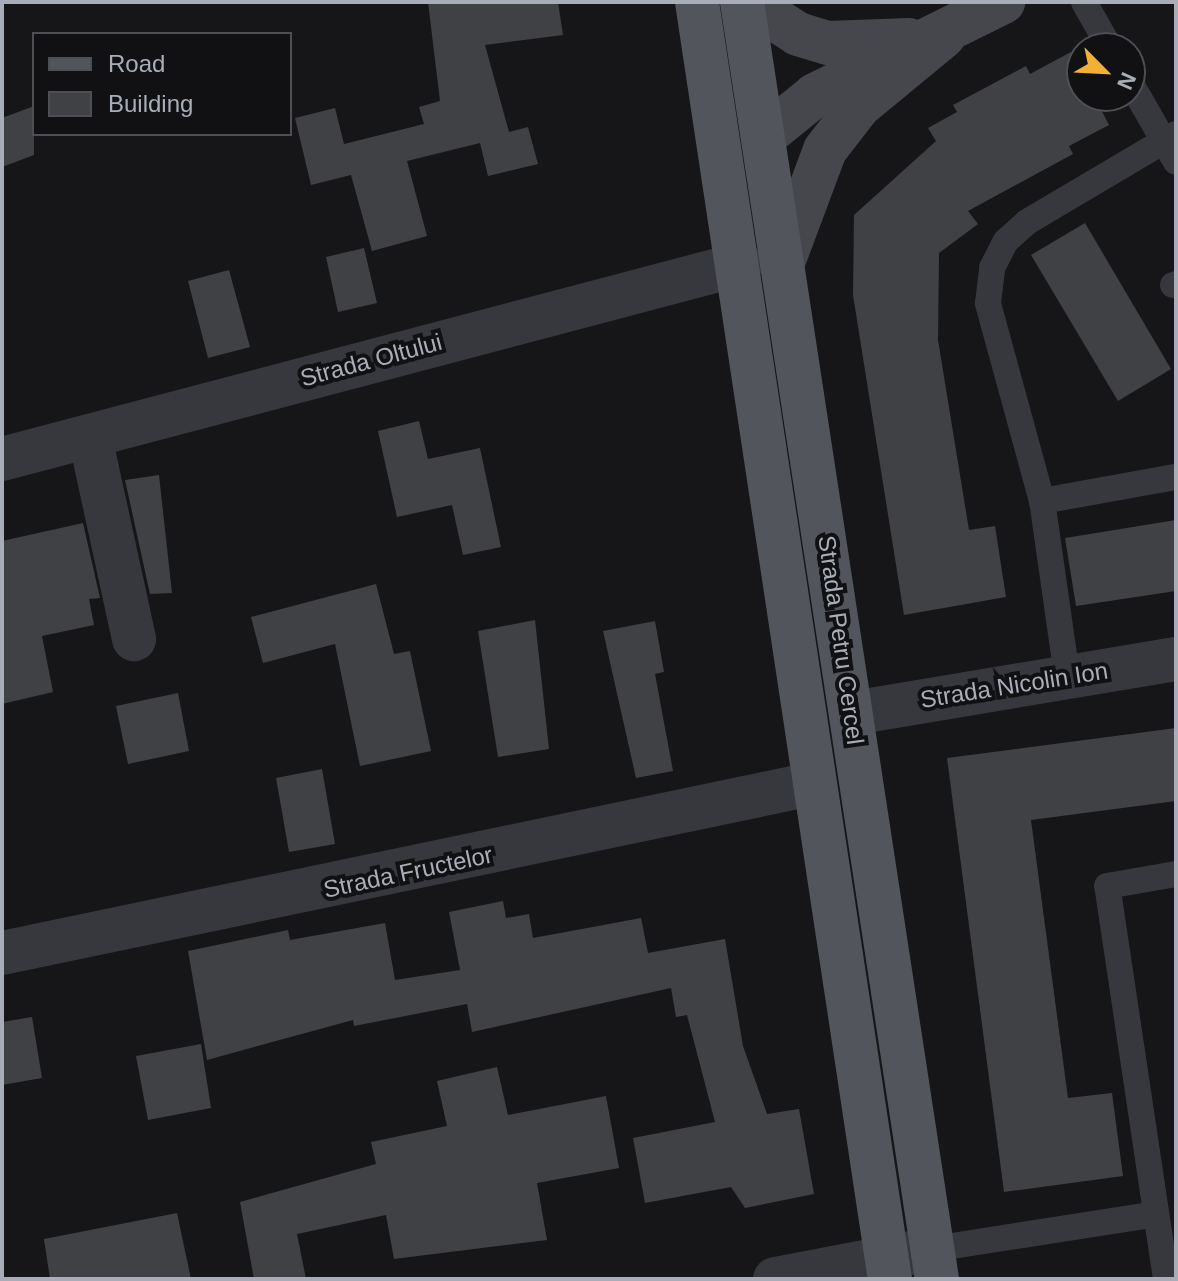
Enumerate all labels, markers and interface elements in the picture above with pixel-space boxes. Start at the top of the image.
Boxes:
legend [32,32,292,136]
north arrow [1066,32,1146,112]
text: Road [108,50,165,77]
text: N [1112,69,1141,93]
text: Building [108,90,193,117]
street label: Strada Oltului [297,327,445,393]
street label: Strada Petru Cercel [812,534,870,746]
street label: Strada Nicolin Ion [918,656,1110,714]
street label: Strada Fructelor [321,840,495,904]

